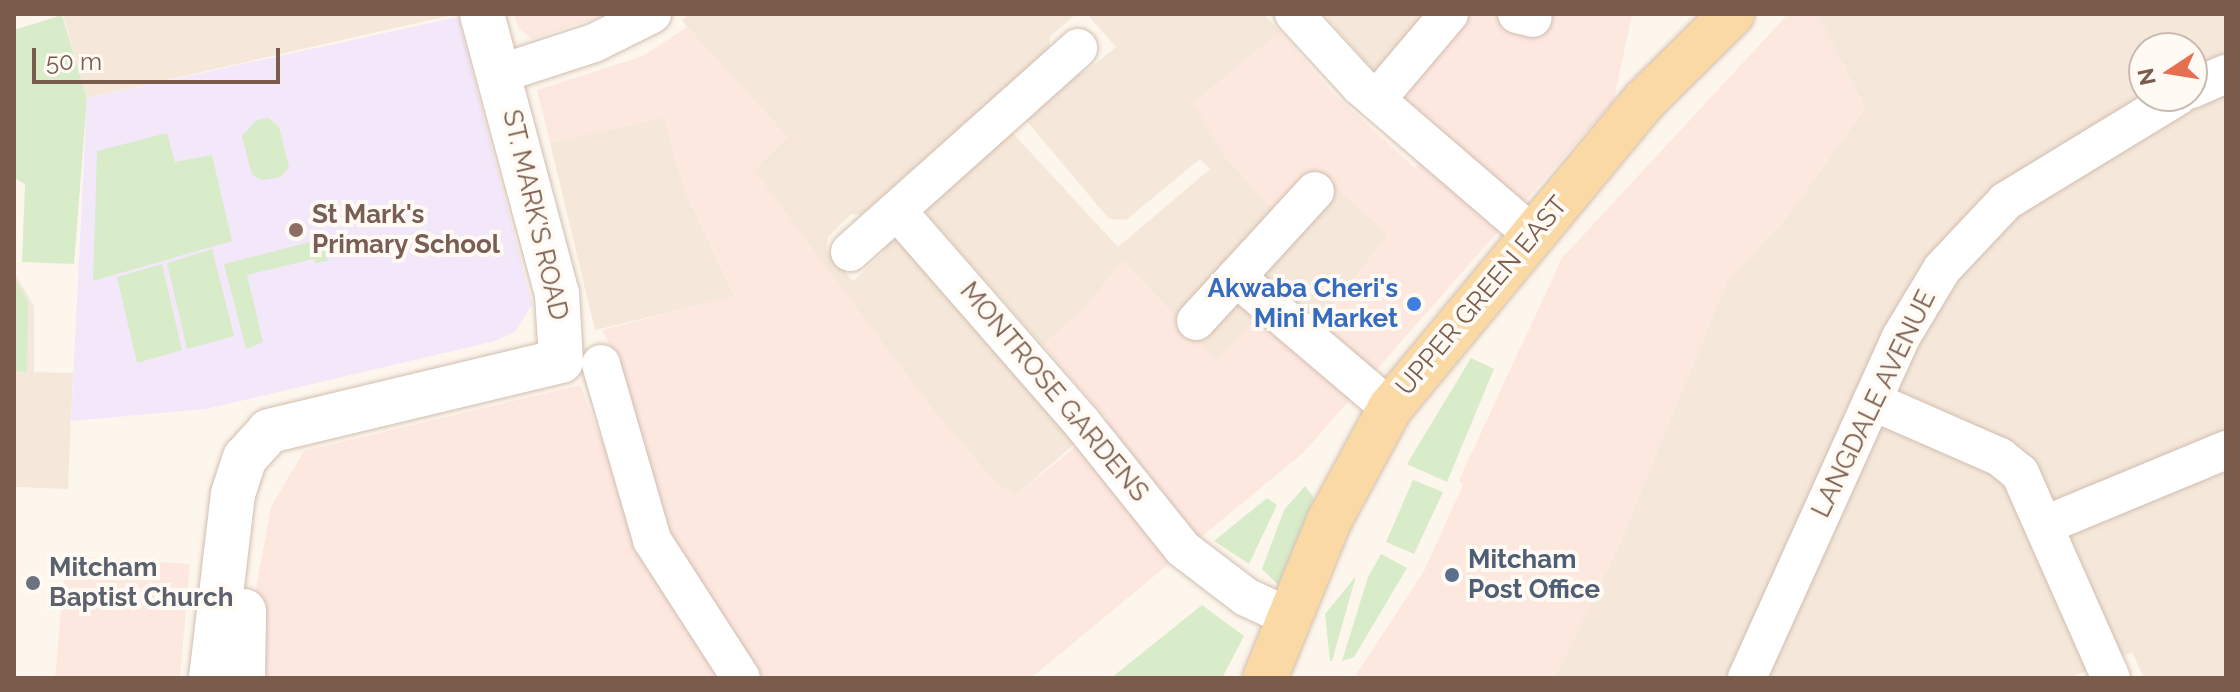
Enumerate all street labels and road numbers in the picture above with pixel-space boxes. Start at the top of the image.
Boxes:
street label: ST. MARK'S ROAD [496,107,574,323]
street label: UPPER GREEN EAST [1390,190,1574,402]
street label: MONTROSE GARDENS [953,276,1155,508]
street label: LANGDALE AVENUE [1805,285,1943,523]

